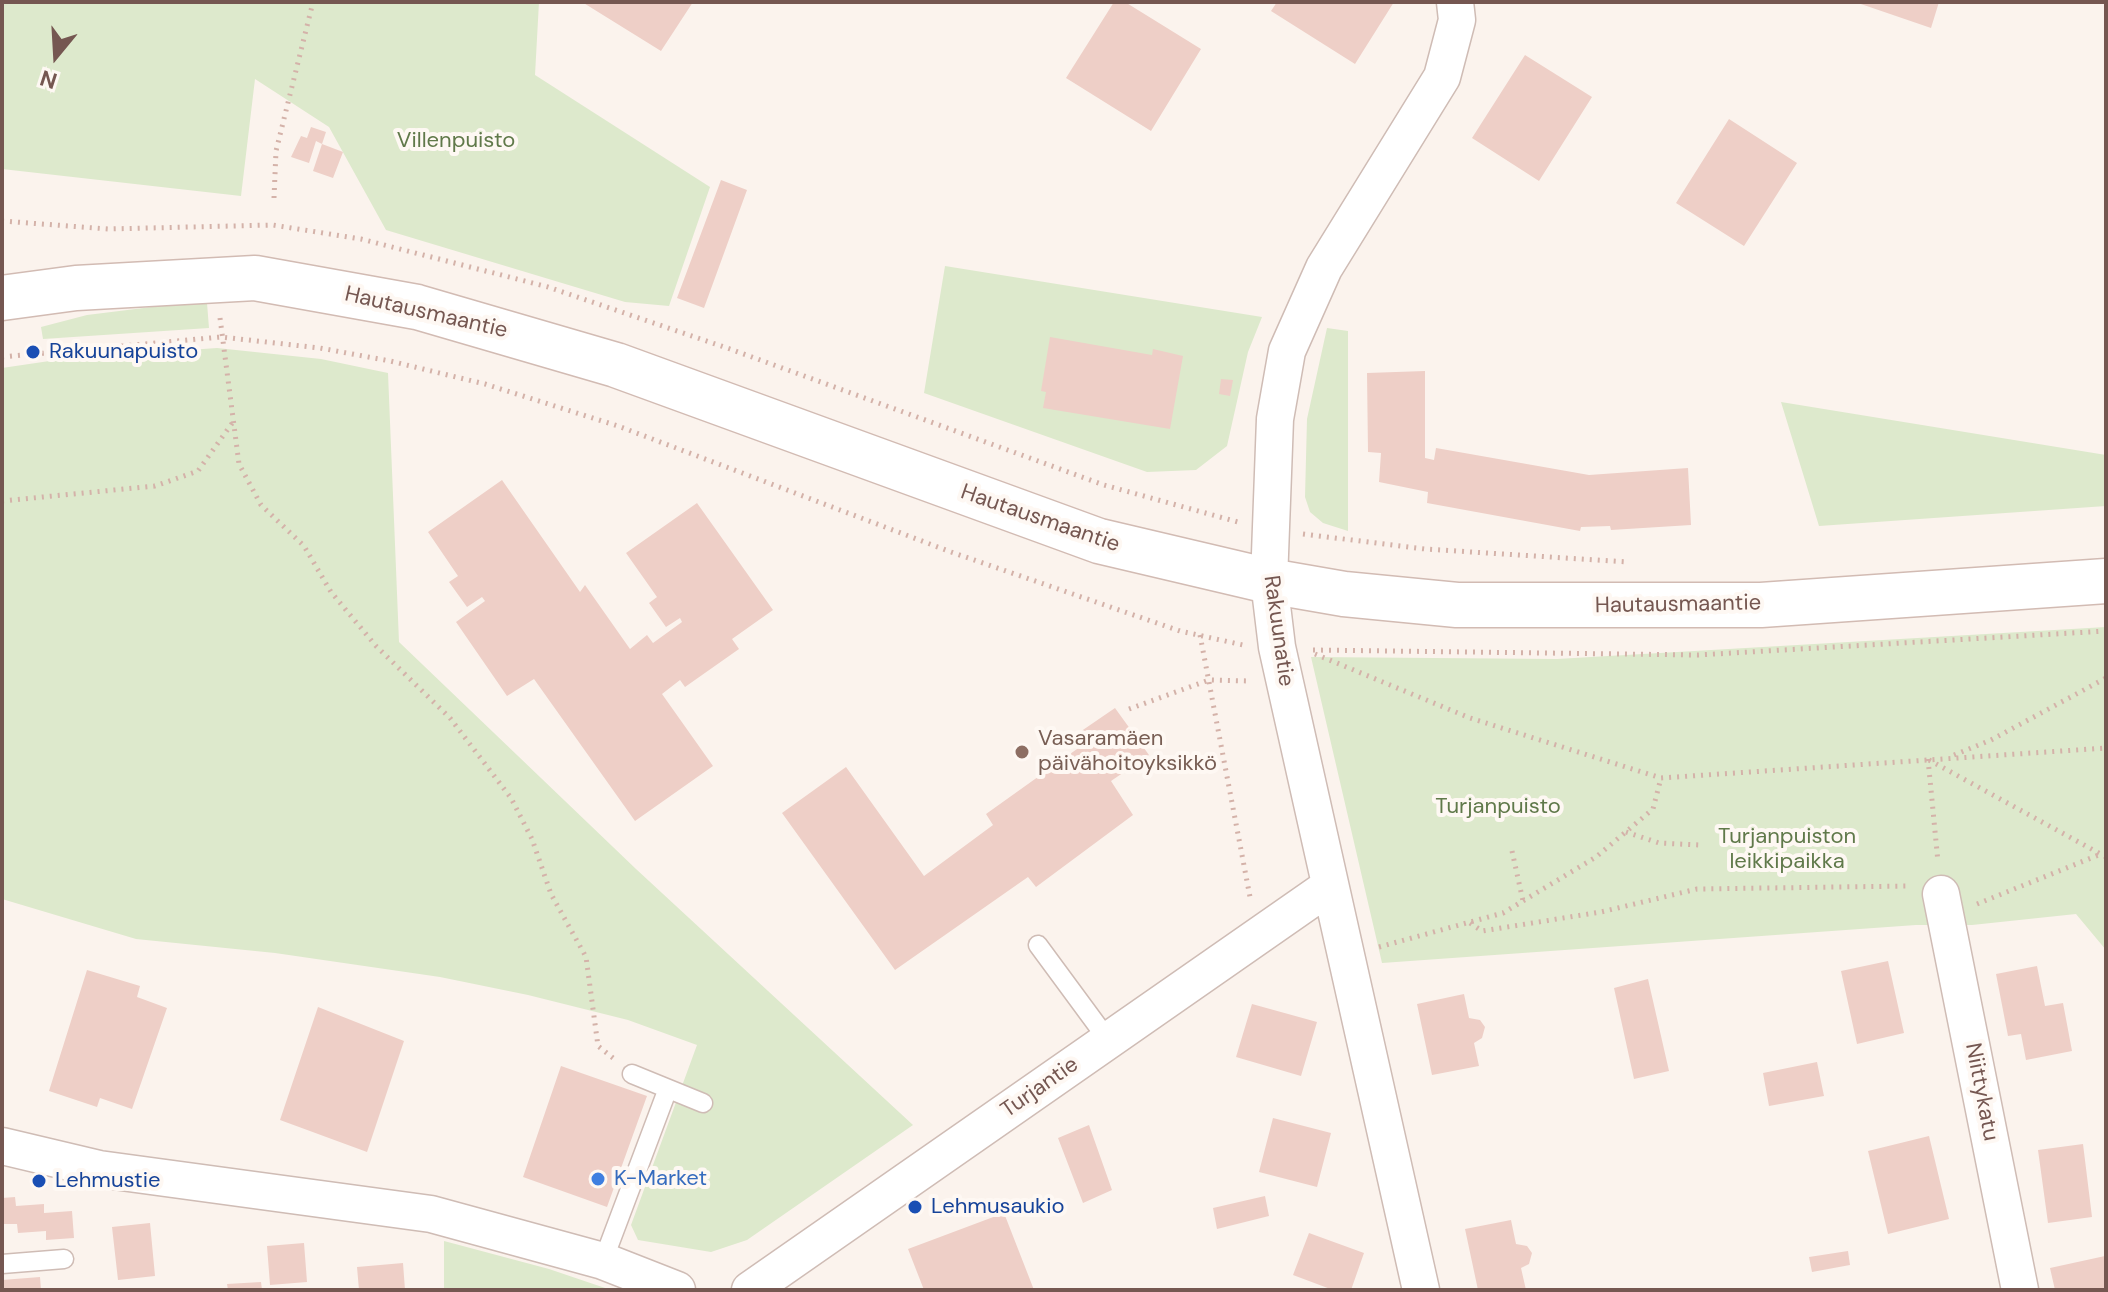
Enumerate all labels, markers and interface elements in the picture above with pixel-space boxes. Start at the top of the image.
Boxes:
north arrow [16,16,96,96]
text: N [36,63,61,96]
park label: Villenpuisto [397,128,515,154]
street label: Hautausmaantie [342,281,510,345]
place label: Rakuunapuisto [49,339,198,365]
marker: Rakuunapuisto [24,343,42,361]
street label: Hautausmaantie [957,479,1123,559]
street label: Rakuunatie [1257,574,1299,688]
street label: Hautausmaantie [1595,590,1761,620]
place label: Vasaramäen päivähoitoyksikkö [1038,726,1217,778]
marker: Vasaramäen päivähoitoyksikkö [1013,743,1031,761]
park label: Turjanpuisto [1435,794,1561,820]
park label: Turjanpuiston leikkipaikka [1718,824,1856,876]
street label: Niittykatu [1959,1041,2003,1143]
street label: Turjantie [996,1052,1084,1124]
place label: K-Market [614,1166,707,1192]
place label: Lehmustie [55,1168,160,1194]
marker: K-Market [589,1170,607,1188]
marker: Lehmustie [30,1172,48,1190]
place label: Lehmusaukio [931,1194,1065,1220]
marker: Lehmusaukio [906,1198,924,1216]

